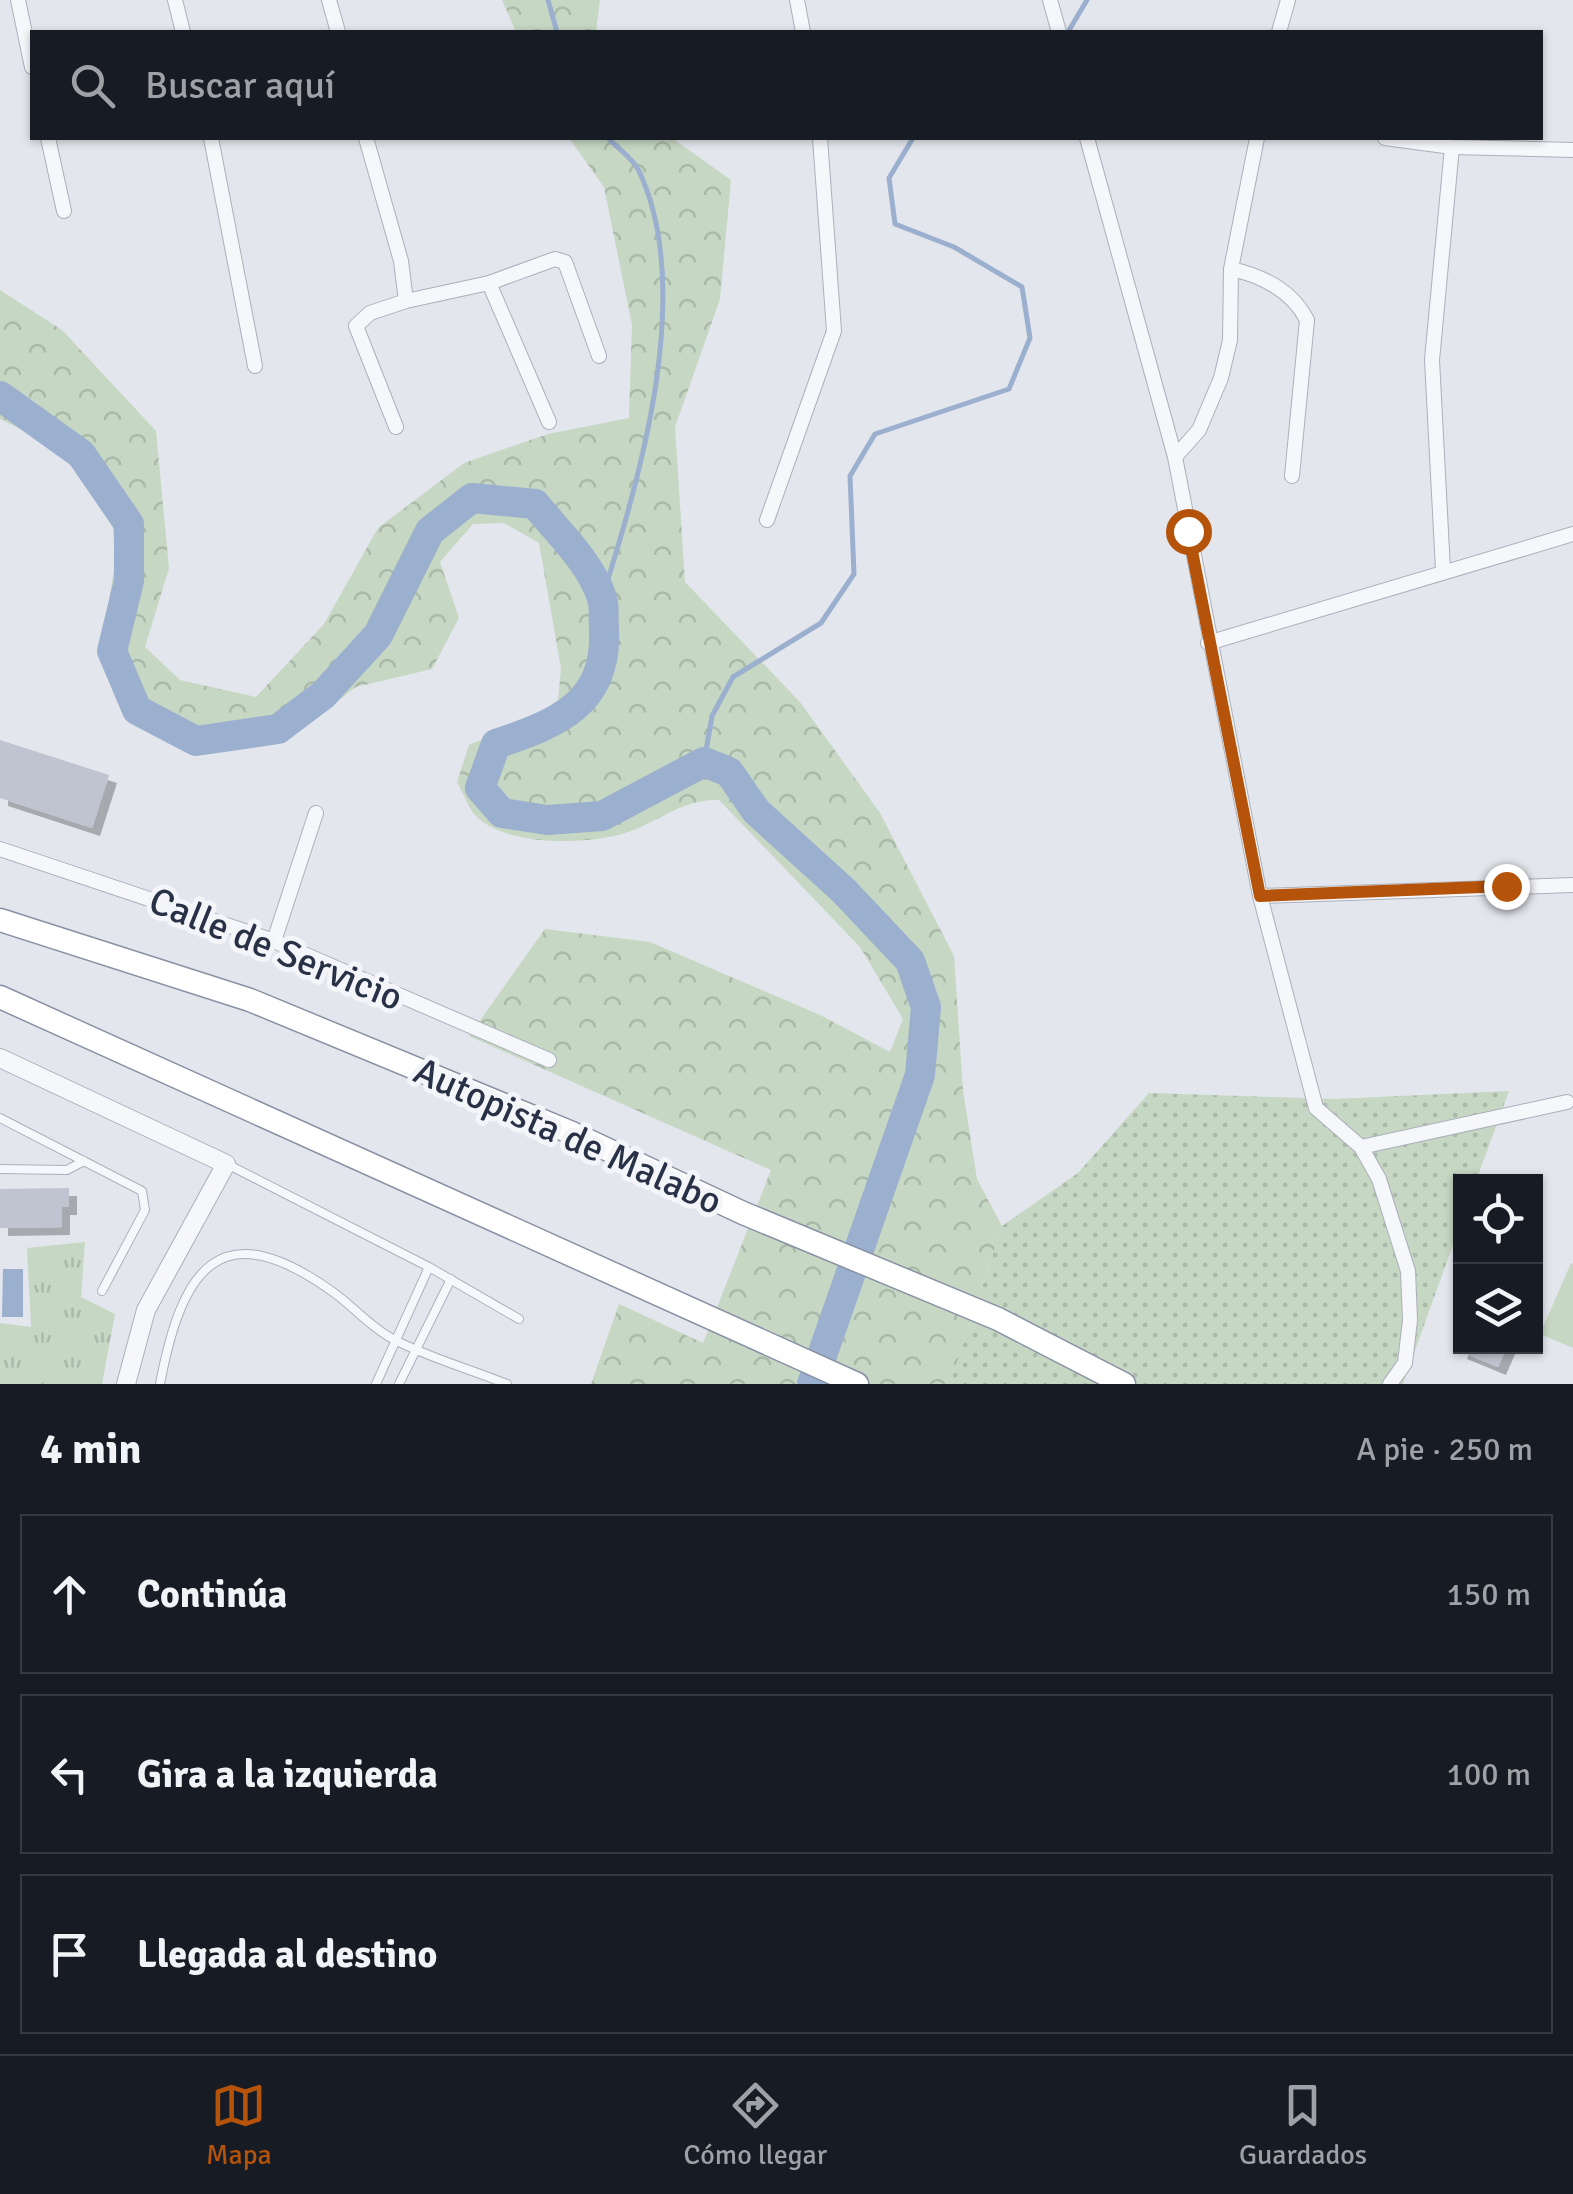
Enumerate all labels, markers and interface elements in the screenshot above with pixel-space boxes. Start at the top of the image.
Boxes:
search box [30,30,1543,140]
icon: search [65,58,120,113]
text: Buscar aquí [145,62,335,109]
route start [1166,509,1212,555]
route end [1484,864,1530,910]
street label: Calle de Servicio [142,877,410,1021]
street label: Autopista de Malabo [407,1047,729,1225]
map controls [1453,1174,1543,1354]
button: locate [1453,1174,1543,1264]
button: layers [1453,1264,1543,1354]
text: 4 min [40,1424,141,1475]
text: A pie · 250 m [1357,1430,1533,1469]
icon: ahead [42,1567,97,1622]
text: Continúa [137,1571,287,1618]
text: 150 m [1447,1575,1531,1614]
icon: left [42,1747,97,1802]
text: Gira a la izquierda [137,1751,438,1798]
text: 100 m [1447,1755,1531,1794]
icon: arrive [42,1927,97,1982]
text: Llegada al destino [137,1931,437,1978]
tab: Mapa [206,2078,272,2172]
tab: Cómo llegar [684,2078,827,2172]
tab: Guardados [1239,2078,1367,2172]

